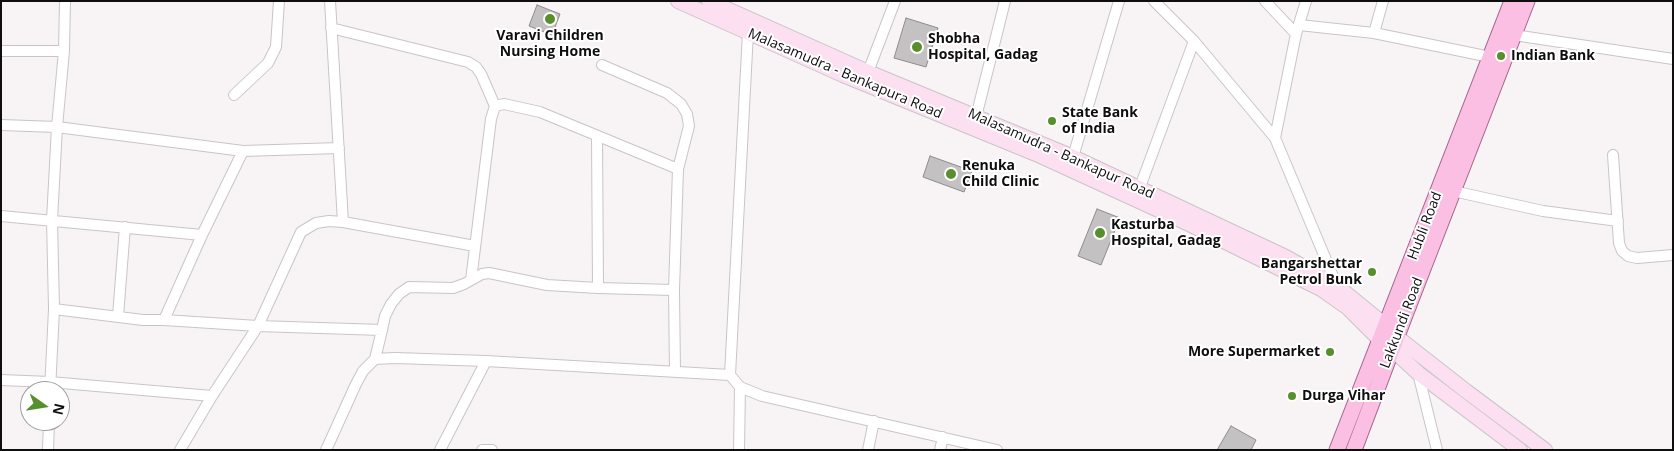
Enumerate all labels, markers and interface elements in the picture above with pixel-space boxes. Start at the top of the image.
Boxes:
marker: Varavi Children Nursing Home [543,12,557,26]
street label: Malasamudra - Bankapura Road [745,25,945,123]
place label: Varavi Children Nursing Home [496,28,604,60]
place label: Shobha Hospital, Gadag [928,31,1038,64]
marker: Shobha Hospital, Gadag [910,40,924,54]
place label: Indian Bank [1511,48,1595,64]
marker: Indian Bank [1495,50,1507,62]
street label: Malasamudra - Bankapur Road [965,105,1157,203]
place label: State Bank of India [1062,105,1138,138]
marker: State Bank of India [1046,115,1058,127]
place label: Renuka Child Clinic [962,158,1039,190]
marker: Renuka Child Clinic [944,167,958,181]
street label: Hubli Road [1404,190,1446,262]
place label: Kasturba Hospital, Gadag [1111,217,1221,250]
marker: Kasturba Hospital, Gadag [1093,226,1107,240]
place label: Bangarshettar Petrol Bunk [1261,256,1362,288]
marker: Bangarshettar Petrol Bunk [1366,266,1378,278]
street label: Lakkundi Road [1377,275,1427,371]
place label: More Supermarket [1188,344,1320,360]
marker: More Supermarket [1324,346,1336,358]
north arrow [20,381,70,431]
place label: Durga Vihar [1302,388,1385,404]
marker: Durga Vihar [1286,390,1298,402]
text: N [49,402,70,417]

